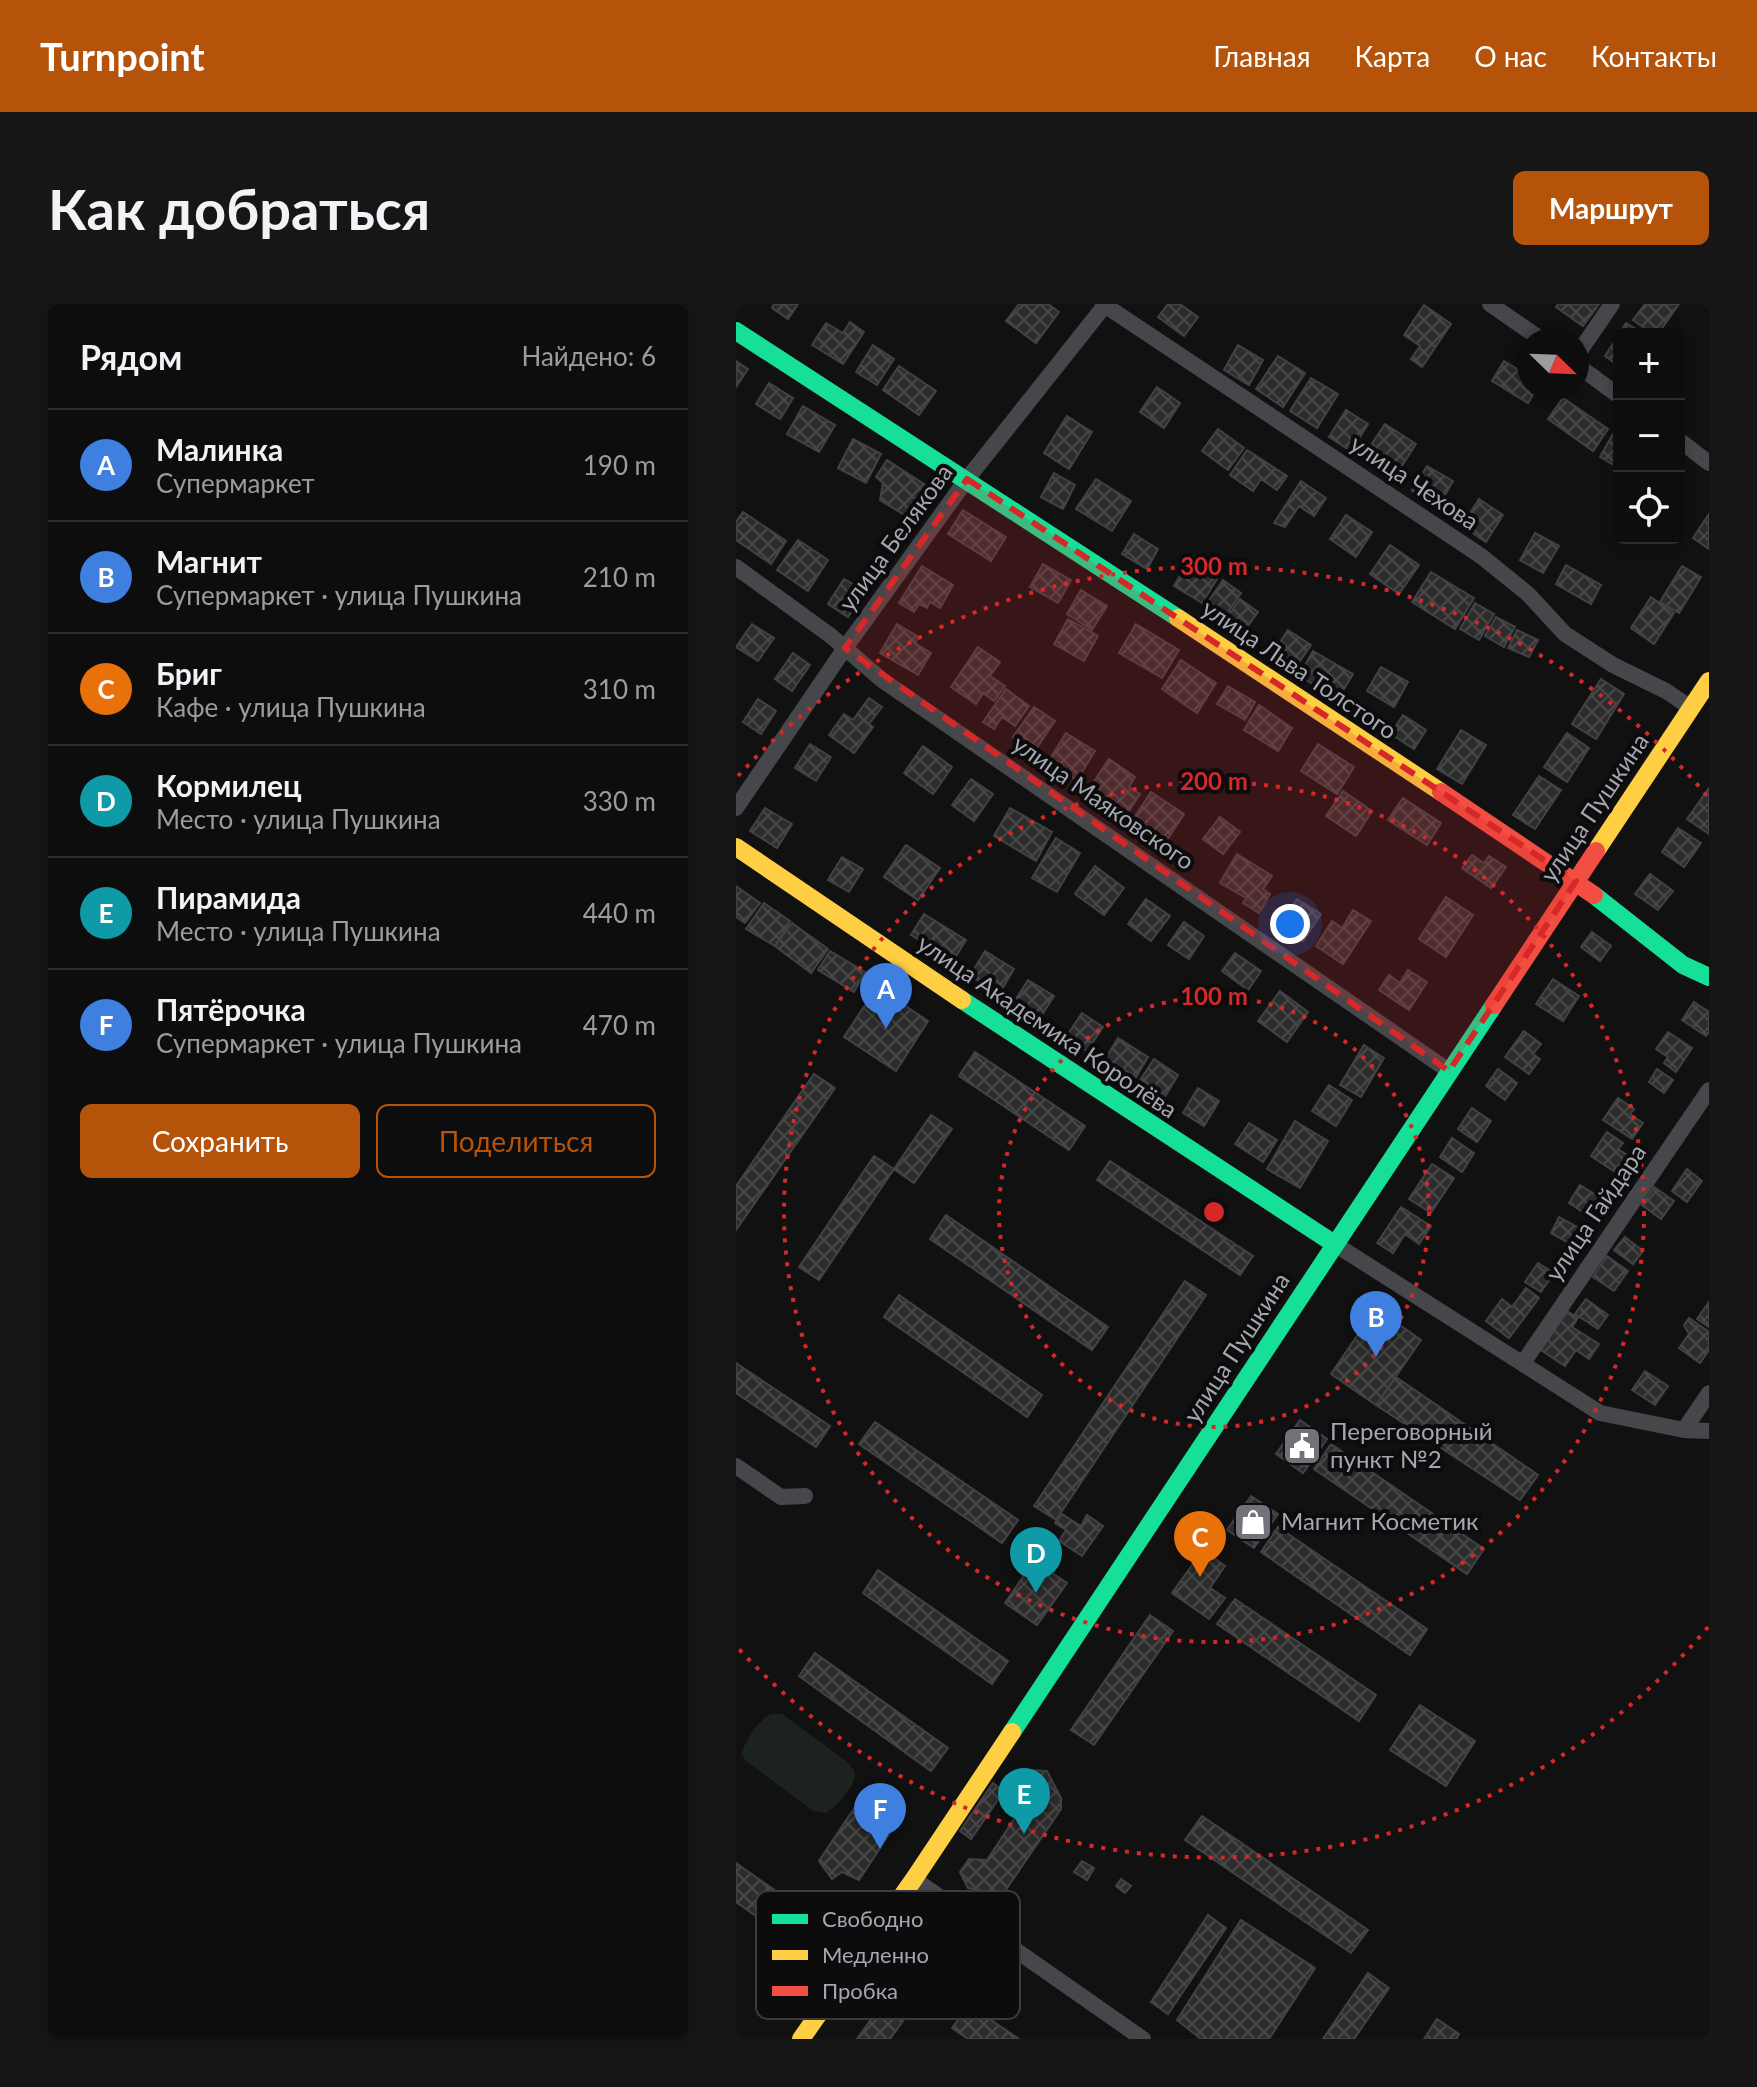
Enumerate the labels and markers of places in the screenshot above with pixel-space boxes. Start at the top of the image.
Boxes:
pin: A [860,963,912,1029]
centre of rings [1200,1198,1228,1226]
pin: B [1350,1291,1402,1357]
place label: Переговорный пункт №2 [1330,1416,1493,1473]
public building icon: Переговорный пункт №2 [1281,1425,1323,1467]
shop icon: Магнит Косметик [1232,1501,1274,1543]
place label: Магнит Косметик [1281,1506,1479,1535]
pin: C [1174,1511,1226,1577]
pin: D [1010,1527,1062,1593]
pin: E [998,1768,1050,1834]
pin: F [854,1783,906,1849]

